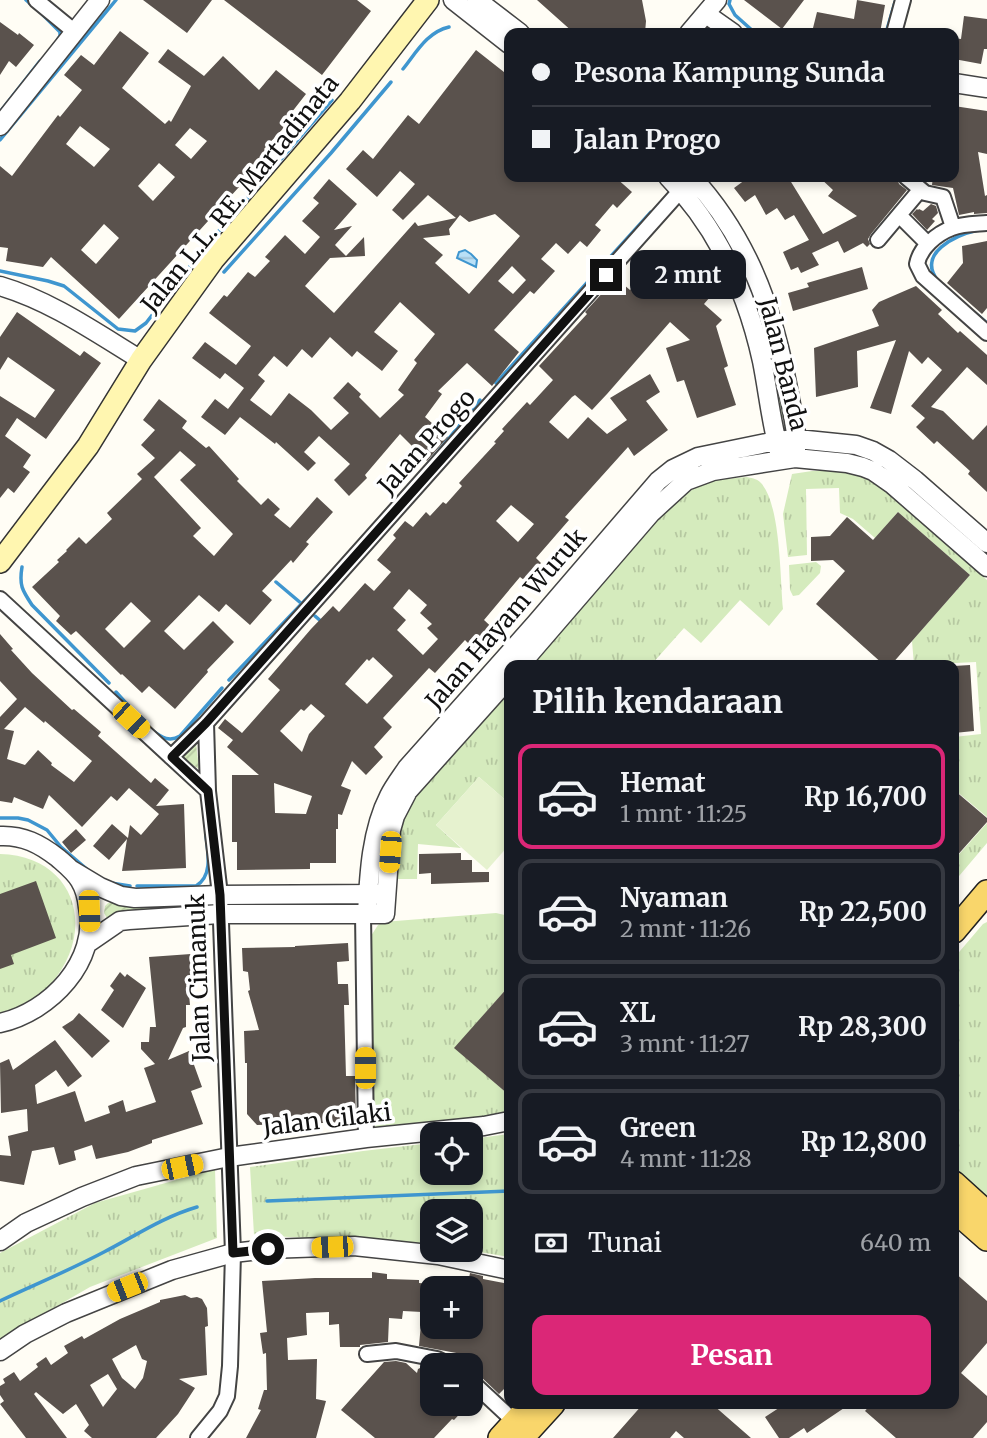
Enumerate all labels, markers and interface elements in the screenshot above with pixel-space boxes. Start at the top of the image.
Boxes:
text: Pesona Kampung Sunda [574,56,885,89]
street label: Jalan L.L. RE. Martadinata [133,68,345,320]
text: Jalan Progo [574,123,721,156]
callout: 2 mnt [630,250,746,300]
route end [590,259,622,291]
text: 2 mnt [655,260,721,289]
street label: Jalan Banda [752,293,815,434]
street label: Jalan Progo [371,383,482,501]
street label: Jalan Hayam Wuruk [418,521,593,716]
text: Pilih kendaraan [532,682,783,722]
car [109,698,154,742]
icon: car [536,765,599,828]
text: Hemat [620,766,706,799]
text: Rp 16,700 [804,780,927,813]
text: 1 mnt · 11:25 [620,799,747,828]
car [379,830,402,874]
icon: car [536,880,599,943]
text: Nyaman [620,881,728,914]
car [78,890,101,932]
street label: Jalan Cimanuk [180,893,217,1064]
text: Rp 22,500 [799,895,927,928]
text: 2 mnt · 11:26 [620,914,751,943]
icon: car [536,995,599,1058]
text: XL [620,996,656,1029]
text: Rp 28,300 [798,1010,927,1043]
text: 3 mnt · 11:27 [620,1029,750,1058]
car [355,1047,376,1089]
street label: Jalan Cilaki [260,1096,393,1143]
icon: car [536,1110,599,1173]
text: Green [620,1111,696,1144]
map controls [420,1122,483,1416]
button: locate [420,1122,483,1185]
text: Rp 12,800 [801,1125,927,1158]
text: 4 mnt · 11:28 [620,1144,752,1173]
car [160,1152,205,1182]
button: layers [420,1199,483,1262]
icon: cash [532,1224,570,1262]
text: Tunai [588,1226,662,1259]
text: 640 m [860,1228,931,1257]
route start [252,1233,284,1265]
car [311,1236,354,1258]
car [104,1269,151,1305]
button: + [420,1276,483,1339]
button: Pesan [532,1315,931,1395]
button: − [420,1353,483,1416]

